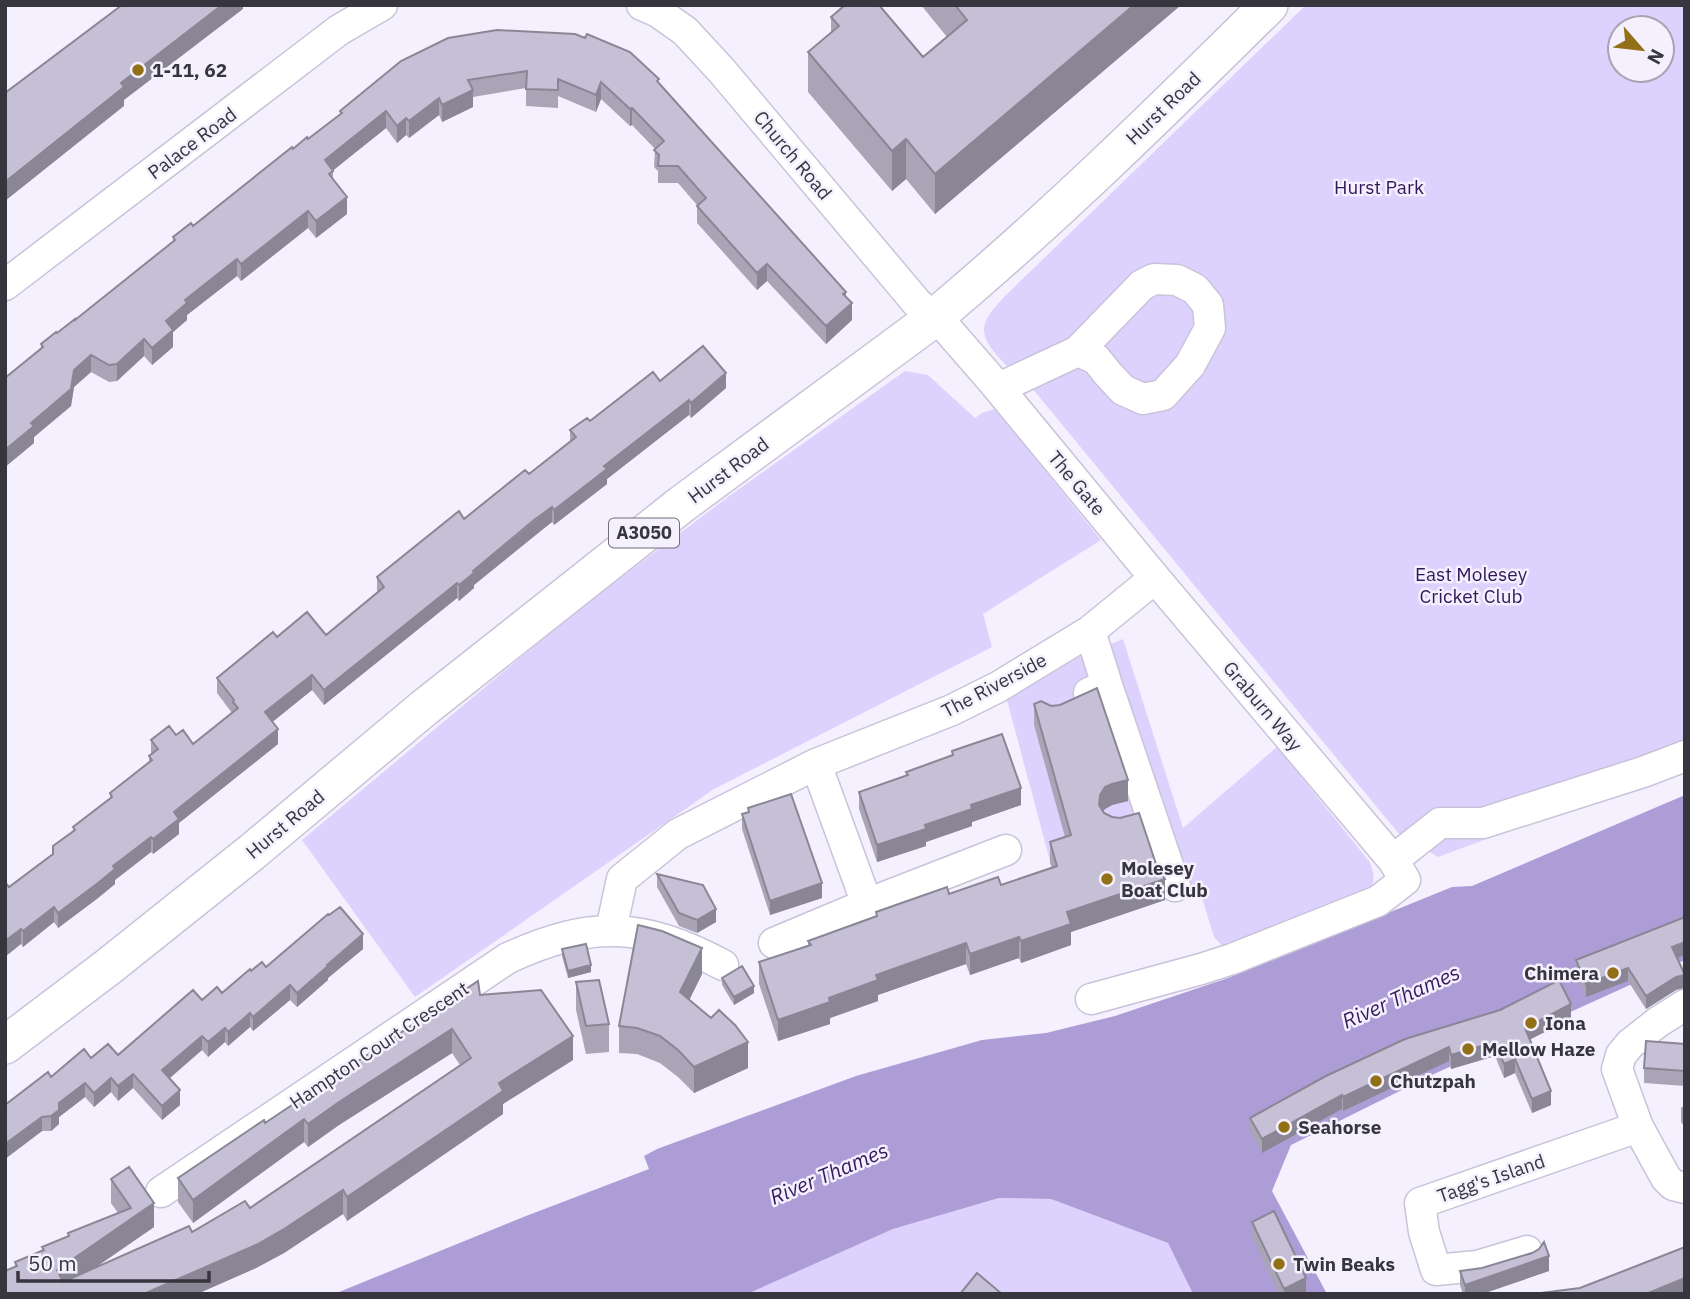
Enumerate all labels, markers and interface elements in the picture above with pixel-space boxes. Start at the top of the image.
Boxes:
north arrow [1606,14,1676,84]
text: N [1642,45,1670,69]
place label: 1-11, 62 [152,58,227,82]
marker: 1-11, 62 [130,62,146,78]
street label: Hurst Road [1120,66,1206,150]
street label: Palace Road [143,102,241,184]
street label: Church Road [749,106,837,204]
park label: Hurst Park [1334,175,1424,199]
street label: Hurst Road [683,432,773,508]
street label: The Gate [1043,446,1111,520]
road number: A3050 [609,518,679,548]
park label: East Molesey Cricket Club [1415,562,1528,608]
street label: The Riverside [937,647,1051,723]
street label: Graburn Way [1218,656,1308,756]
street label: Hurst Road [241,784,329,864]
place label: Molesey Boat Club [1121,856,1208,902]
marker: Molesey Boat Club [1099,871,1115,887]
water label: River Thames [1337,958,1464,1035]
place label: Chimera [1524,961,1599,985]
marker: Chimera [1605,965,1621,981]
street label: Hampton Court Crescent [285,976,473,1114]
place label: Iona [1545,1011,1586,1035]
marker: Iona [1523,1015,1539,1031]
place label: Mellow Haze [1482,1037,1595,1061]
marker: Mellow Haze [1460,1041,1476,1057]
place label: Chutzpah [1390,1069,1476,1093]
marker: Chutzpah [1368,1073,1384,1089]
place label: Seahorse [1298,1115,1381,1139]
marker: Seahorse [1276,1119,1292,1135]
water label: River Thames [765,1135,892,1211]
street label: Tagg's Island [1434,1148,1548,1208]
scale bar [18,1240,208,1284]
text: 50 m [28,1249,77,1277]
place label: Twin Beaks [1293,1252,1395,1276]
marker: Twin Beaks [1271,1256,1287,1272]

